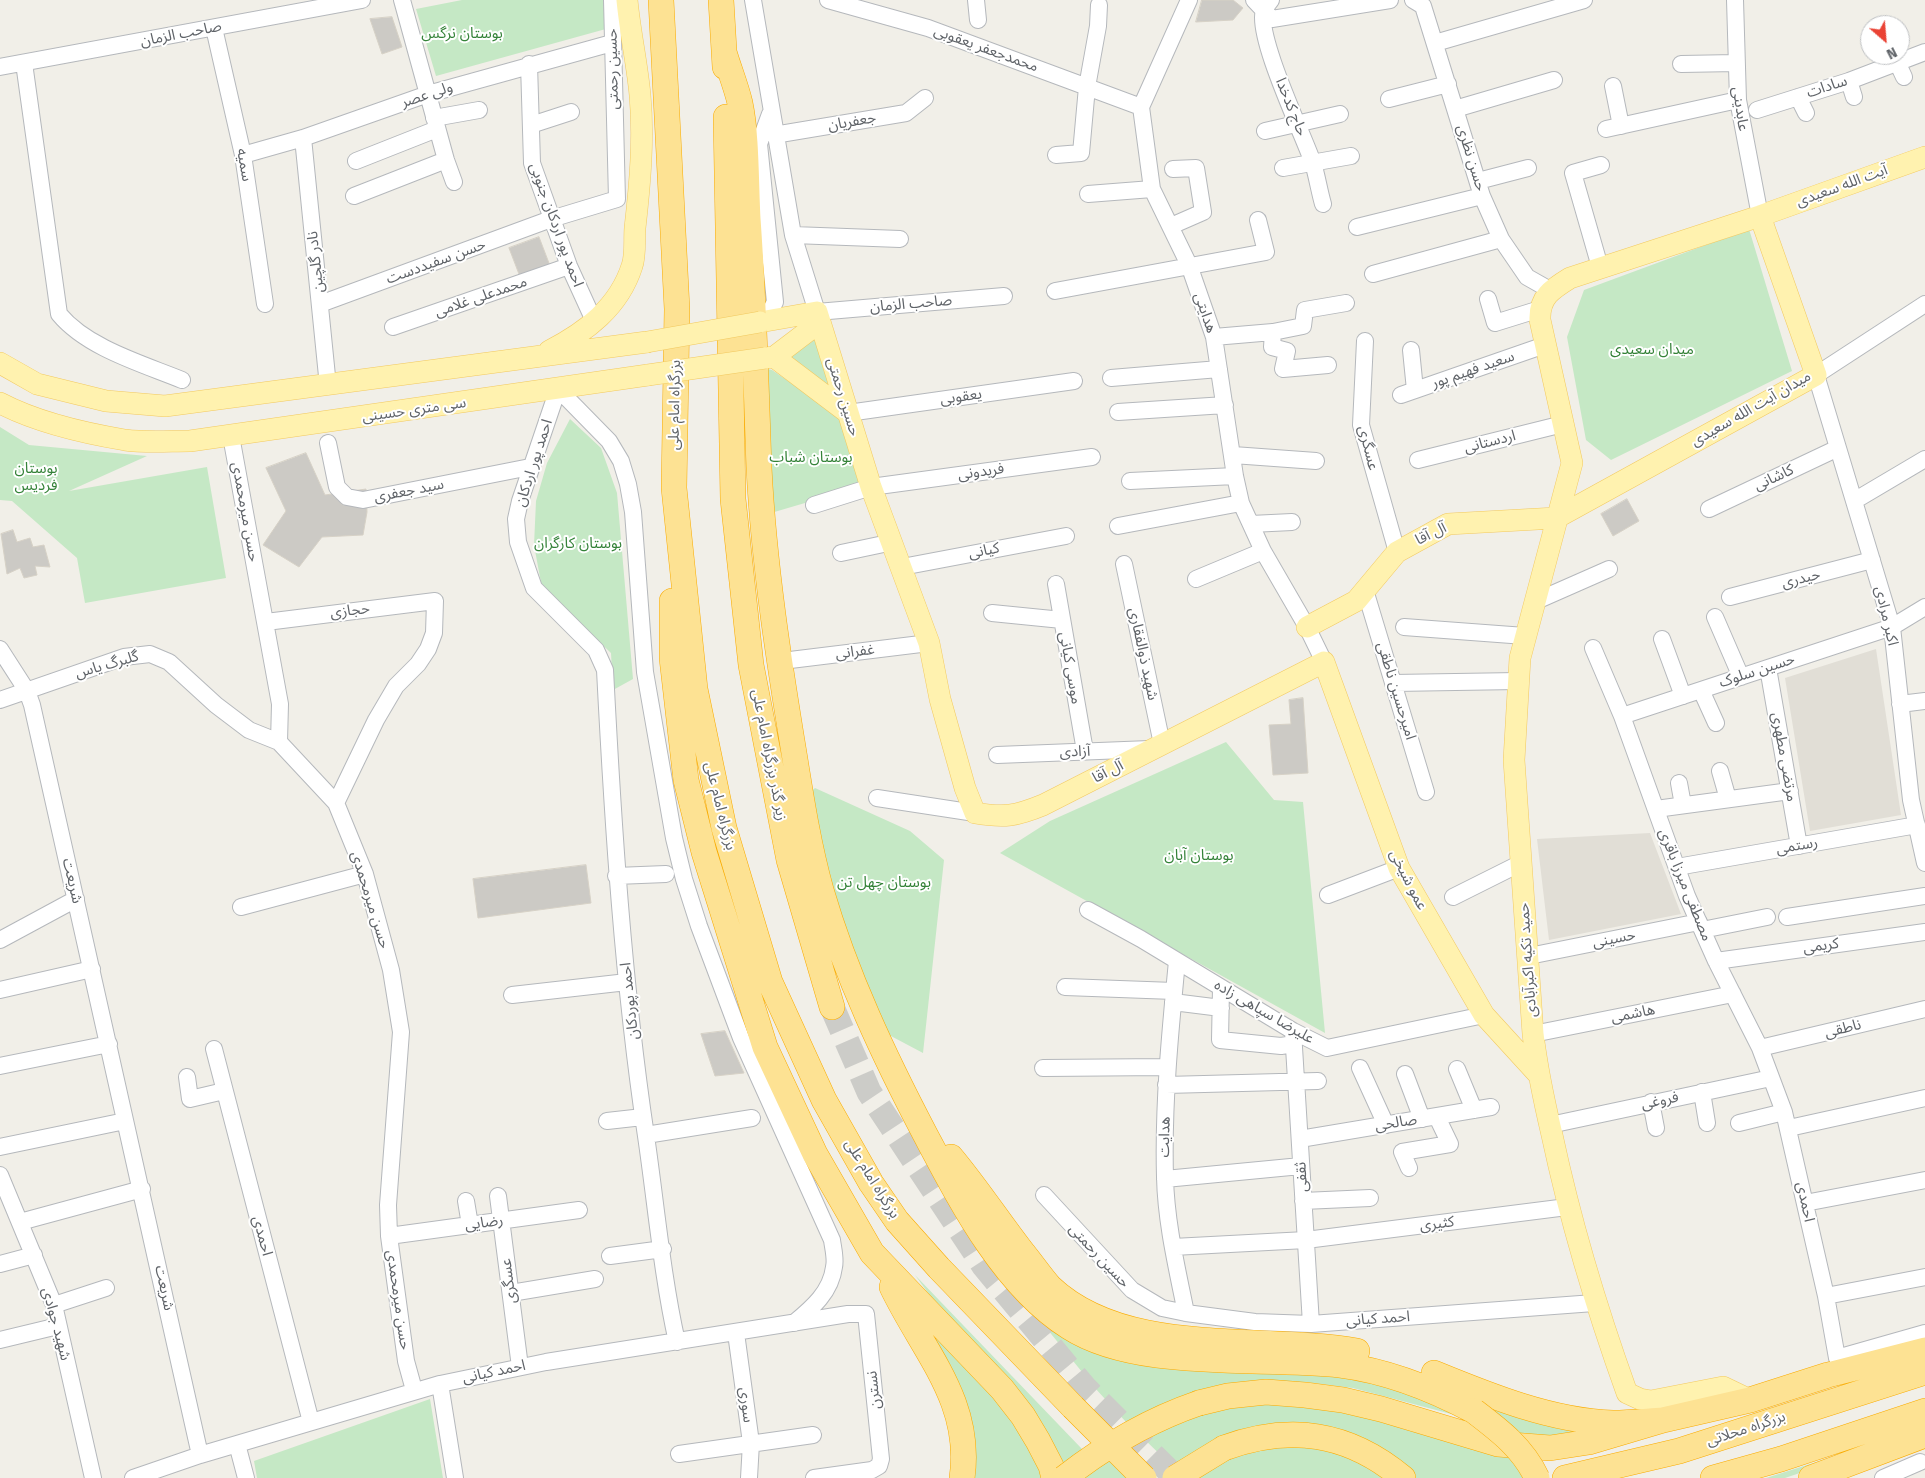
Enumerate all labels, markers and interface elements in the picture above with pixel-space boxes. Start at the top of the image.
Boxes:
north arrow [1860,15,1910,65]
street label: صاحب الزمان [139,17,223,51]
street label: محمدجعفر یعقوبی [931,22,1041,76]
park label: بوستان نرگس [421,25,503,43]
street label: حسین رحمتی [603,28,623,110]
text: N [1884,43,1900,63]
street label: سادات [1804,72,1850,102]
street label: حاج کدخدا [1271,75,1311,139]
street label: ولی عصر [399,78,455,112]
street label: عابدینی [1728,86,1752,132]
street label: جعفریان [826,109,878,135]
street label: حسن نظری [1452,123,1490,193]
street label: سمیه [232,147,256,183]
street label: احمد پور اردکان جنوبی [525,160,587,290]
street label: آیت الله سعیدی [1794,161,1890,211]
street label: نادر گلچین [304,230,328,294]
street label: حسن سفیددست [384,236,488,288]
street label: محمدعلی غلامی [432,273,530,321]
street label: صاحب الزمان [869,291,953,317]
street label: هدایتی [1190,291,1220,335]
park label: میدان سعیدی [1610,341,1694,359]
street label: سعید فهیم پور [1429,347,1517,393]
street label: حسین رحمتی [823,356,863,438]
street label: بزرگراه امام علی [665,360,685,450]
street label: میدان آیت الله سعیدی [1688,367,1814,451]
street label: یعقوبی [939,385,983,409]
street label: سی متری حسینی [361,394,467,426]
street label: احمد پور اردکان [511,417,557,509]
street label: عسگری [1354,424,1382,472]
street label: اردستانی [1462,427,1518,457]
park label: بوستان شباب [769,449,853,467]
park label: بوستان فردیس [14,460,58,495]
street label: فریدونی [957,460,1005,484]
street label: حسن میرمحمدی [227,461,263,563]
street label: کاشانی [1751,461,1797,495]
street label: سید جعفری [373,475,445,507]
street label: آل آقا [1412,519,1450,549]
park label: بوستان کارگران [534,535,622,553]
street label: کیانی [967,539,1001,563]
street label: حیدری [1780,566,1822,592]
street label: اکبر مرادی [1870,585,1902,647]
street label: حجازی [329,600,371,622]
street label: شهید ذوالفقاری [1124,606,1162,702]
street label: موسی کیانی [1055,631,1085,705]
street label: امیرحسین ناطقی [1373,640,1419,742]
street label: غفرانی [834,641,876,663]
street label: گلبرگ یاس [73,647,141,683]
street label: حسین سلوک [1717,650,1797,692]
street label: زیر گذر بزرگراه امام علی [747,688,791,822]
street label: مرتضی مطهری [1767,711,1801,803]
street label: آزادی [1059,742,1091,762]
street label: آل آقا [1089,757,1127,787]
street label: بزرگراه امام علی [700,760,740,852]
street label: مصطفی میرزا باقری [1654,826,1716,944]
street label: رستمی [1775,833,1819,859]
park label: بوستان آبان [1164,847,1234,865]
street label: عمو شیخی [1385,847,1431,913]
street label: حسن میرمحمدی [347,849,393,951]
street label: شریعت [58,857,86,905]
park label: بوستان چهل تن [837,874,931,892]
street label: حمید تکیه اکبرآبادی [1515,902,1541,1018]
street label: حسینی [1591,926,1637,952]
street label: کریمی [1802,935,1840,957]
street label: احمد پوردکان [617,961,643,1041]
street label: علیرضا سپاهی زاده [1211,976,1317,1048]
street label: هاشمی [1609,1001,1657,1027]
street label: ناطقی [1823,1016,1863,1042]
street label: فروغی [1640,1088,1680,1114]
street label: صالحی [1374,1111,1418,1135]
street label: هدایت [1156,1116,1174,1158]
street label: بزرگراه امام علی [840,1136,904,1222]
street label: ثقفی [1292,1161,1312,1193]
street label: احمدی [1792,1180,1818,1224]
street label: رضایی [464,1211,504,1235]
street label: کثیری [1419,1213,1455,1235]
street label: احمدی [248,1214,276,1258]
street label: حسین رحمتی [1065,1220,1133,1292]
street label: حسن میرمحمدی [382,1249,414,1351]
street label: عسگری [497,1257,521,1305]
street label: شریعت [150,1264,178,1312]
street label: شهید جوادی [38,1285,74,1363]
street label: احمد کیانی [1345,1308,1411,1330]
street label: احمد کیانی [461,1357,527,1387]
street label: نسترن [863,1370,885,1410]
street label: سوری [735,1386,757,1424]
street label: بزرگراه محلاتی [1704,1408,1788,1450]

